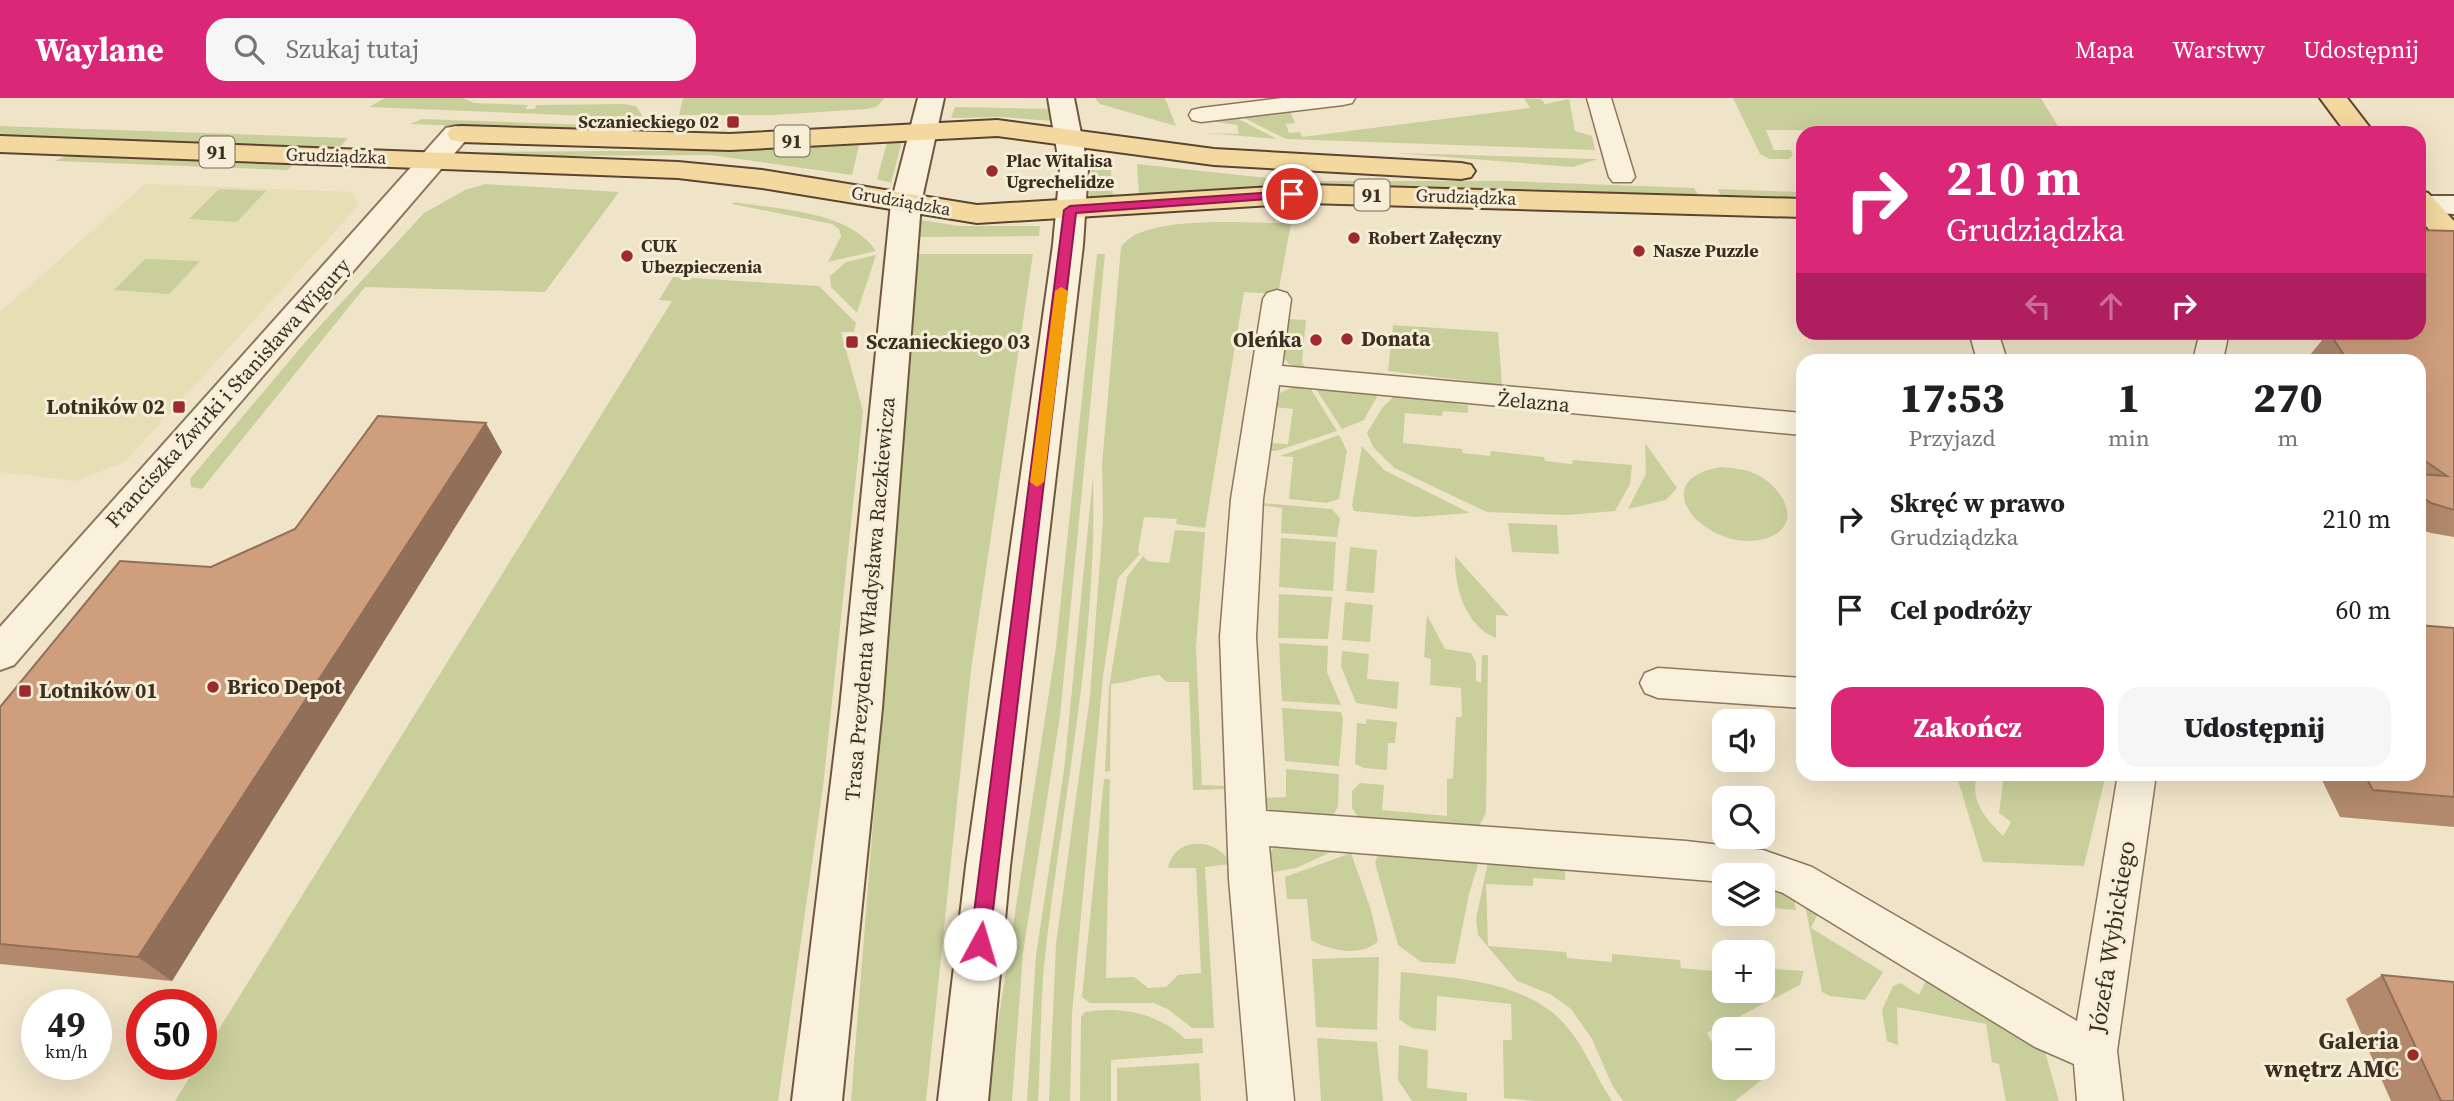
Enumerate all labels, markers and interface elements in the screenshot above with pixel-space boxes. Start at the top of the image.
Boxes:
search box [206,18,696,81]
text: Waylane [35,27,164,72]
icon: search [230,30,268,68]
text: Szukaj tutaj [286,31,419,67]
text: Mapa [2075,33,2134,66]
text: Warstwy [2172,33,2265,66]
text: Udostępnij [2303,33,2419,66]
place label: Sczanieckiego 02 [578,109,719,134]
marker: Sczanieckiego 02 [725,114,741,130]
road number: 91 [774,126,810,156]
road number: 91 [200,136,234,168]
street label: Grudziądzka [285,141,388,170]
text: 210 m [1946,144,2081,211]
place label: Plac Witalisa Ugrechelidze [1006,148,1114,194]
icon: right [1831,154,1922,245]
marker: Plac Witalisa Ugrechelidze [984,163,1000,179]
pin [1262,164,1322,224]
icon: arrive [1273,175,1311,213]
street label: Grudziądzka [849,179,954,222]
road number: 91 [1354,180,1390,211]
street label: Grudziądzka [1415,182,1518,211]
text: Grudziądzka [1946,208,2125,252]
place label: Robert Załęczny [1368,225,1502,250]
marker: Robert Załęczny [1346,230,1362,246]
place label: CUK Ubezpieczenia [641,233,763,279]
place label: Nasze Puzzle [1653,238,1759,263]
marker: Nasze Puzzle [1631,243,1647,259]
marker: CUK Ubezpieczenia [619,248,635,264]
street label: Franciszka Żwirki i Stanisława Wigury [99,251,357,534]
icon: left [2019,287,2057,325]
icon: ahead [2092,287,2130,325]
icon: right [2165,287,2203,325]
place label: Donata [1361,324,1431,353]
place label: Oleńka [1233,325,1303,354]
place label: Sczanieckiego 03 [866,327,1030,356]
marker: Donata [1339,331,1355,347]
marker: Oleńka [1308,332,1324,348]
marker: Sczanieckiego 03 [844,334,860,350]
text: 17:53 [1899,368,2005,426]
text: 1 [2117,368,2140,426]
text: 270 [2253,368,2323,426]
street label: Żelazna [1497,384,1571,419]
place label: Lotników 02 [46,392,165,421]
street label: Trasa Prezydenta Władysława Raczkiewicza [837,395,902,802]
marker: Lotników 02 [171,399,187,415]
text: Przyjazd [1909,422,1996,454]
text: min [2108,422,2150,454]
text: m [2277,422,2298,454]
text: Skręć w prawo [1890,485,2065,521]
icon: right [1831,500,1869,538]
text: 210 m [2323,501,2391,537]
text: Grudziądzka [1890,521,2019,553]
icon: arrive [1831,591,1869,629]
text: Cel podróży [1890,592,2032,628]
text: 60 m [2336,592,2391,628]
place label: Brico Depot [227,672,342,701]
place label: Lotników 01 [39,676,158,705]
marker: Brico Depot [205,679,221,695]
marker: Lotników 01 [17,683,33,699]
button: Zakończ [1831,687,2104,767]
button: Udostępnij [2118,687,2391,767]
map controls [1712,709,1775,1080]
button: sound [1712,709,1775,772]
button: search [1712,786,1775,849]
street label: Józefa Wybickiego [2080,838,2143,1037]
button: layers [1712,863,1775,926]
position arrow [943,907,1017,981]
button: + [1712,940,1775,1003]
speed limit sign: 50 [126,989,217,1080]
text: 49 [48,1001,85,1049]
button: − [1712,1017,1775,1080]
place label: Galeria wnętrz AMC [2264,1024,2399,1085]
text: km/h [45,1039,88,1064]
marker: Galeria wnętrz AMC [2405,1047,2421,1063]

